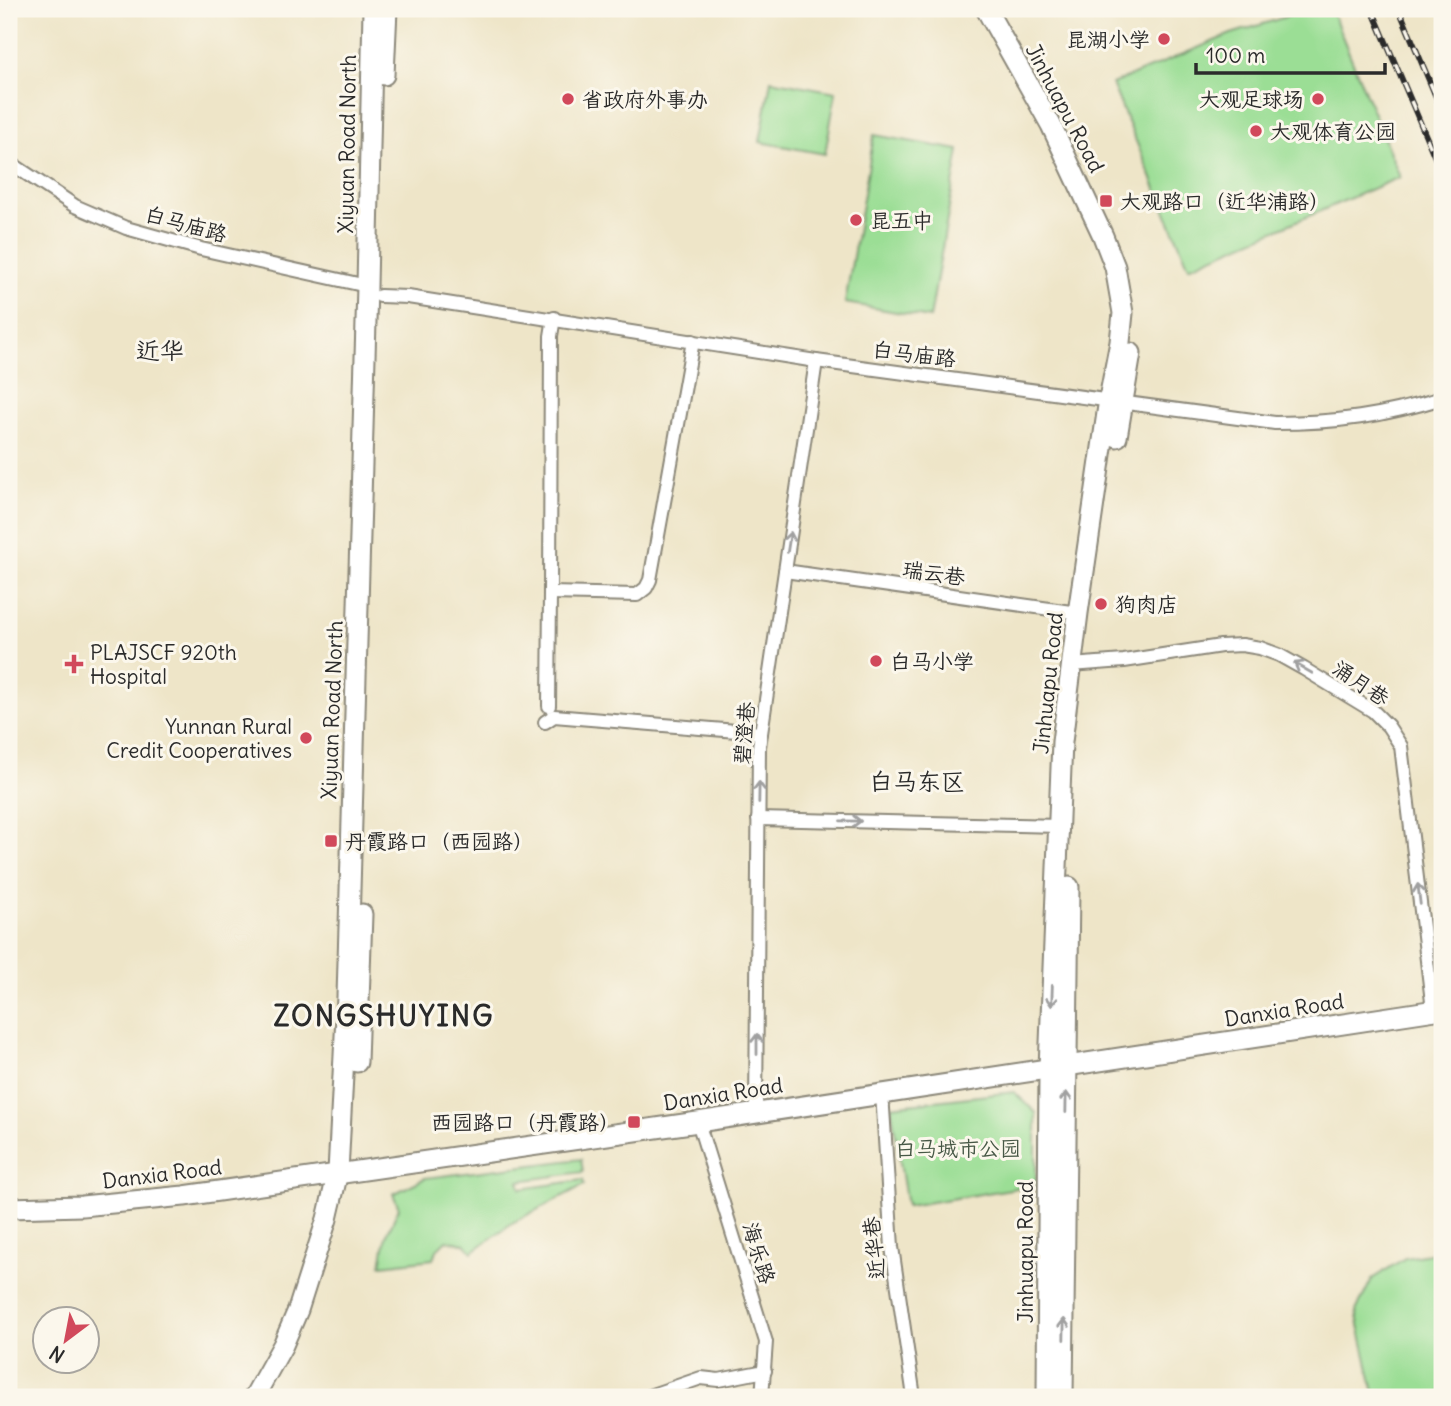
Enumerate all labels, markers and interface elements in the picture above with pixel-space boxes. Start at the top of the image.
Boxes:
place label: 昆湖小学 [1066,26,1150,53]
marker: 昆湖小学 [1156,31,1172,47]
scale bar [1196,32,1384,76]
street label: Jinhuapu Road [1020,39,1110,177]
text: 100 m [1206,42,1265,69]
street label: Xiyuan Road North [332,54,362,234]
place label: 省政府外事办 [582,86,708,113]
place label: 大观足球场 [1199,86,1304,113]
marker: 省政府外事办 [560,91,576,107]
marker: 大观足球场 [1310,91,1326,107]
place label: 大观体育公园 [1270,118,1396,145]
marker: 大观体育公园 [1248,123,1264,139]
place label: 大观路口（近华浦路） [1120,188,1330,215]
marker: 大观路口（近华浦路） [1098,193,1114,209]
street label: 白马庙路 [142,200,230,248]
place label: 昆五中 [870,207,933,234]
marker: 昆五中 [848,212,864,228]
district label: 近华 [136,335,184,365]
street label: 白马庙路 [871,335,957,373]
one-way arrow [783,531,796,554]
street label: 瑞云巷 [901,555,967,591]
place label: 狗肉店 [1115,591,1178,618]
marker: 狗肉店 [1093,596,1109,612]
street label: Jinhuapu Road [1027,611,1069,755]
street label: Xiyuan Road North [315,620,349,800]
place label: PLAJSCF 920th Hospital [90,639,237,690]
place label: 白马小学 [890,648,974,675]
marker: 白马小学 [868,653,884,669]
marker: PLAJSCF 920th Hospital [64,654,84,674]
street label: 涌月巷 [1327,654,1395,712]
one-way arrow [1293,661,1313,675]
street label: 碧澄巷 [728,700,760,766]
place label: Yunnan Rural Credit Cooperatives [106,713,292,764]
marker: Yunnan Rural Credit Cooperatives [298,730,314,746]
district label: 白马东区 [869,766,965,796]
one-way arrow [752,781,766,804]
one-way arrow [839,815,862,828]
place label: 丹霞路口（西园路） [345,828,534,855]
marker: 丹霞路口（西园路） [323,833,339,849]
one-way arrow [1413,883,1426,906]
one-way arrow [1046,985,1059,1008]
street label: Danxia Road [1222,987,1346,1033]
district label: ZONGSHUYING [274,998,494,1034]
one-way arrow [750,1033,764,1056]
street label: Danxia Road [661,1071,785,1117]
one-way arrow [1059,1090,1073,1113]
place label: 西园路口（丹霞路） [431,1109,620,1136]
marker: 西园路口（丹霞路） [626,1114,642,1130]
park label: 白马城市公园 [895,1135,1021,1162]
street label: Danxia Road [101,1153,223,1195]
street label: Jinhuapu Road [1012,1181,1039,1323]
street label: 近华巷 [857,1215,891,1281]
street label: 海乐路 [737,1219,781,1287]
north arrow [32,1304,102,1374]
one-way arrow [1057,1318,1071,1341]
text: N [45,1341,69,1368]

